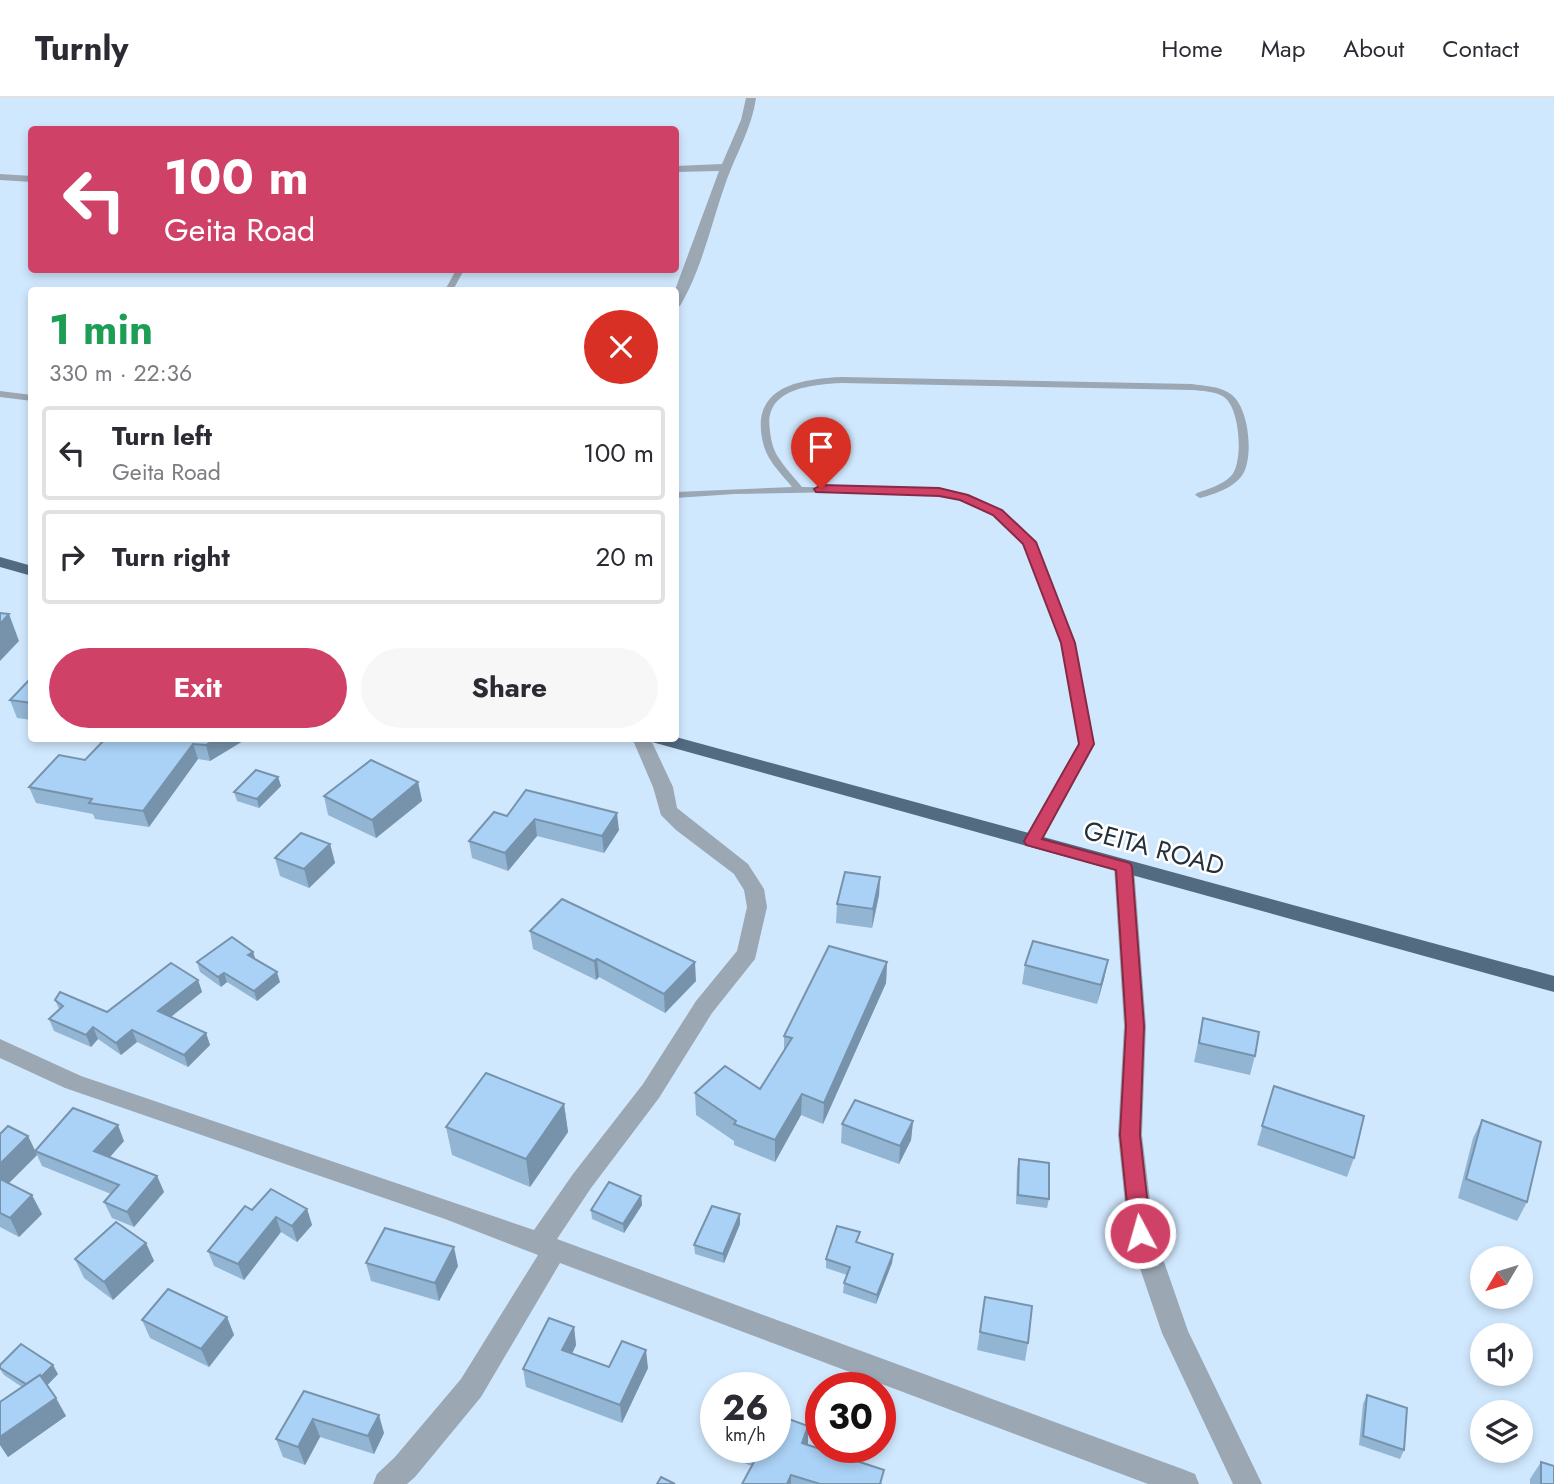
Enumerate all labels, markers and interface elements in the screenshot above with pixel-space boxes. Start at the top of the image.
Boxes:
text: Turnly [35,25,129,72]
text: Home [1161,31,1223,66]
text: Map [1261,31,1305,66]
text: About [1343,31,1404,66]
text: Contact [1442,31,1519,66]
text: 100 m [164,142,309,212]
icon: left [49,154,140,245]
text: Geita Road [164,207,315,253]
text: 1 min [49,299,153,360]
button: close [584,310,658,384]
text: 330 m · 22:36 [49,356,192,390]
text: Turn left [112,417,212,455]
pin [791,417,851,489]
icon: arrive [802,428,840,466]
icon: left [53,434,91,472]
text: 100 m [583,434,654,472]
text: Geita Road [112,455,221,489]
icon: right [53,538,91,576]
text: Turn right [112,538,230,576]
text: 20 m [596,538,654,576]
button: Exit [49,648,347,728]
button: Share [361,648,658,728]
street label: GEITA ROAD [1079,811,1229,885]
position arrow [1103,1196,1177,1270]
north arrow [1470,1246,1533,1309]
map controls [1470,1246,1533,1463]
button: sound [1470,1323,1533,1386]
speed limit sign: 30 [805,1372,896,1463]
text: 26 [722,1383,769,1433]
button: layers [1470,1400,1533,1463]
text: km/h [725,1422,766,1448]

